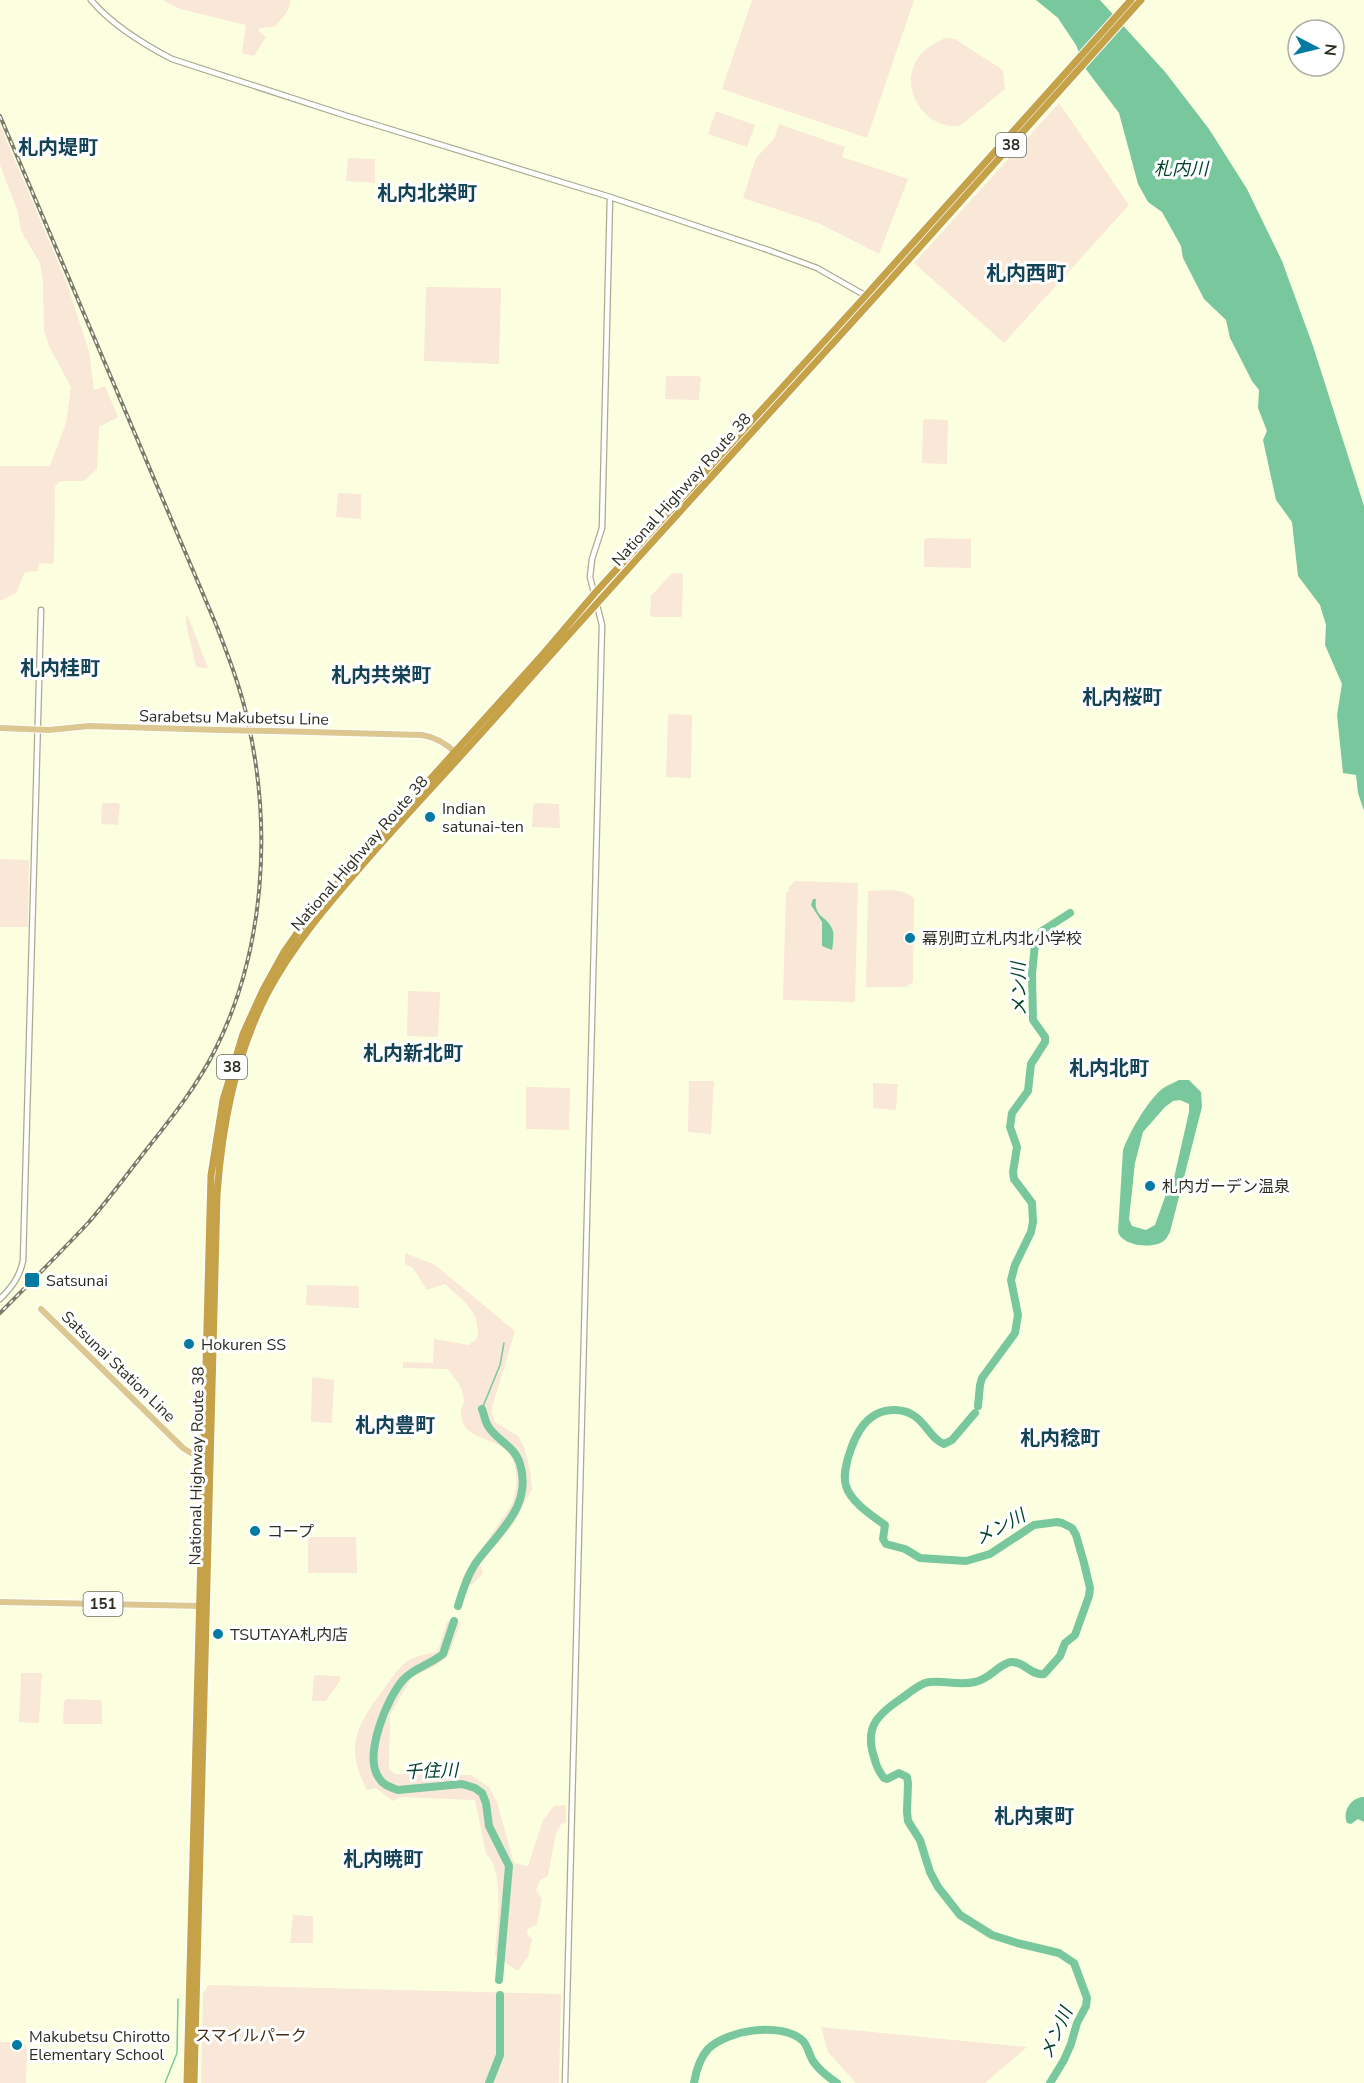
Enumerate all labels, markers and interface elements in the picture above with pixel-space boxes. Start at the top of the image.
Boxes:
north arrow [1286,18,1346,78]
text: N [1318,42,1342,57]
road number: 38 [996,133,1026,157]
district label: 札内堤町 [18,134,98,161]
water label: 札内川 [1154,157,1210,181]
district label: 札内北栄町 [377,180,477,207]
district label: 札内西町 [986,260,1066,287]
street label: National Highway Route 38 [607,408,756,571]
district label: 札内桂町 [20,655,100,682]
district label: 札内共栄町 [331,662,431,689]
district label: 札内桜町 [1082,684,1162,711]
street label: Sarabetsu Makubetsu Line [139,705,329,731]
street label: National Highway Route 38 [286,771,433,936]
place label: Indian satunai-ten [442,798,524,838]
marker: Indian satunai-ten [423,810,437,824]
place label: 幕別町立札内北小学校 [922,928,1082,950]
marker: 幕別町立札内北小学校 [903,931,917,945]
water label: メン川 [1006,960,1031,1016]
district label: 札内新北町 [363,1040,463,1067]
road number: 38 [217,1055,247,1079]
district label: 札内北町 [1069,1055,1149,1082]
place label: 札内ガーデン温泉 [1162,1176,1290,1198]
marker: 札内ガーデン温泉 [1143,1179,1157,1193]
place label: Satsunai [46,1270,108,1292]
marker: Satsunai [23,1271,41,1289]
street label: Satsunai Station Line [56,1306,180,1427]
place label: Hokuren SS [201,1334,286,1356]
marker: Hokuren SS [182,1337,196,1351]
street label: National Highway Route 38 [184,1366,210,1566]
district label: 札内豊町 [355,1412,435,1439]
district label: 札内稔町 [1020,1425,1100,1452]
water label: メン川 [971,1503,1031,1550]
place label: コープ [267,1521,314,1543]
marker: コープ [248,1524,262,1538]
road number: 151 [84,1592,122,1616]
place label: TSUTAYA札内店 [230,1624,348,1646]
marker: TSUTAYA札内店 [211,1627,225,1641]
water label: 千住川 [404,1758,460,1784]
district label: 札内東町 [994,1803,1074,1830]
district label: 札内暁町 [343,1846,423,1873]
water label: メン川 [1034,2002,1079,2063]
park label: スマイルパーク [195,2025,307,2047]
place label: Makubetsu Chirotto Elementary School [29,2026,170,2066]
marker: Makubetsu Chirotto Elementary School [10,2038,24,2052]

